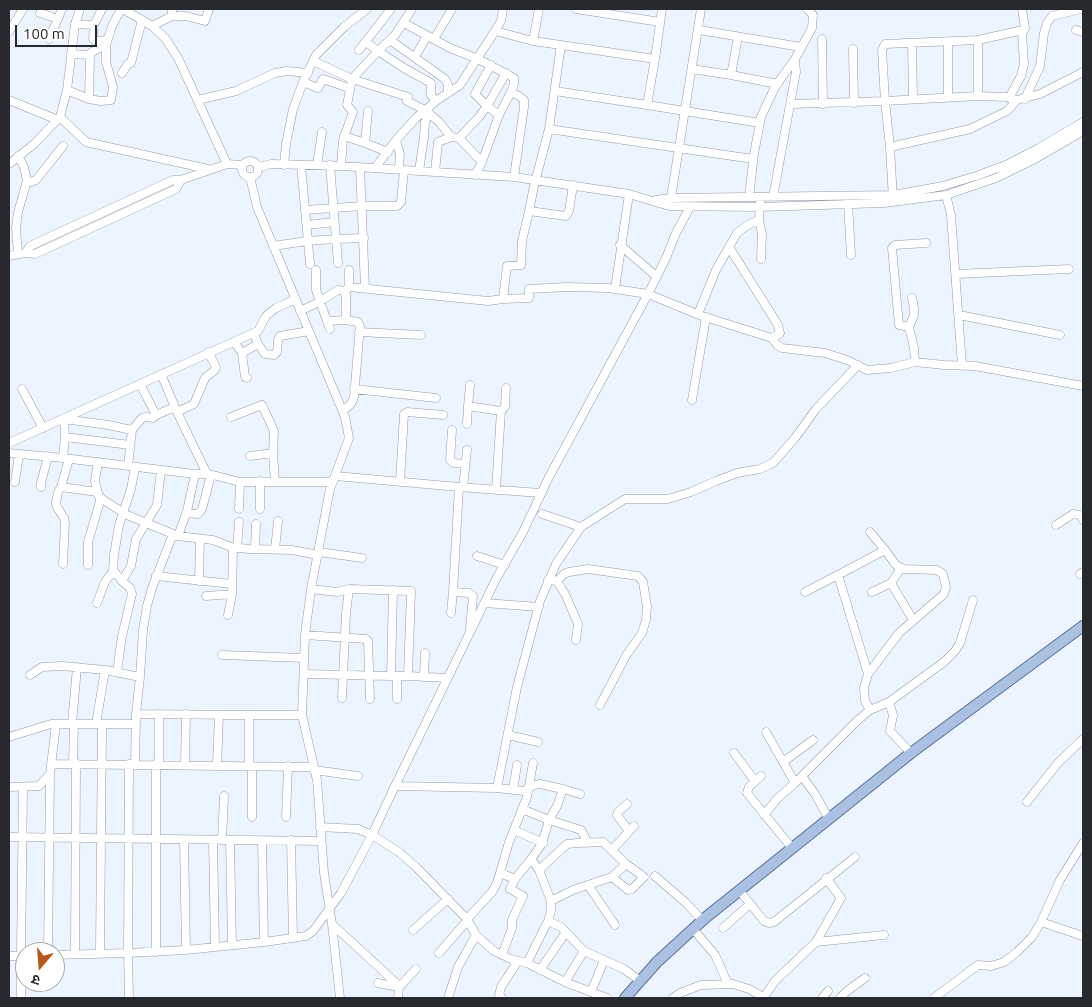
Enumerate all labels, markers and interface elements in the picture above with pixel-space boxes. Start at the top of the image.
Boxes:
scale bar [18,15,100,47]
text: 100 m [23,25,65,42]
north arrow [15,942,65,992]
text: उ [29,971,42,989]

